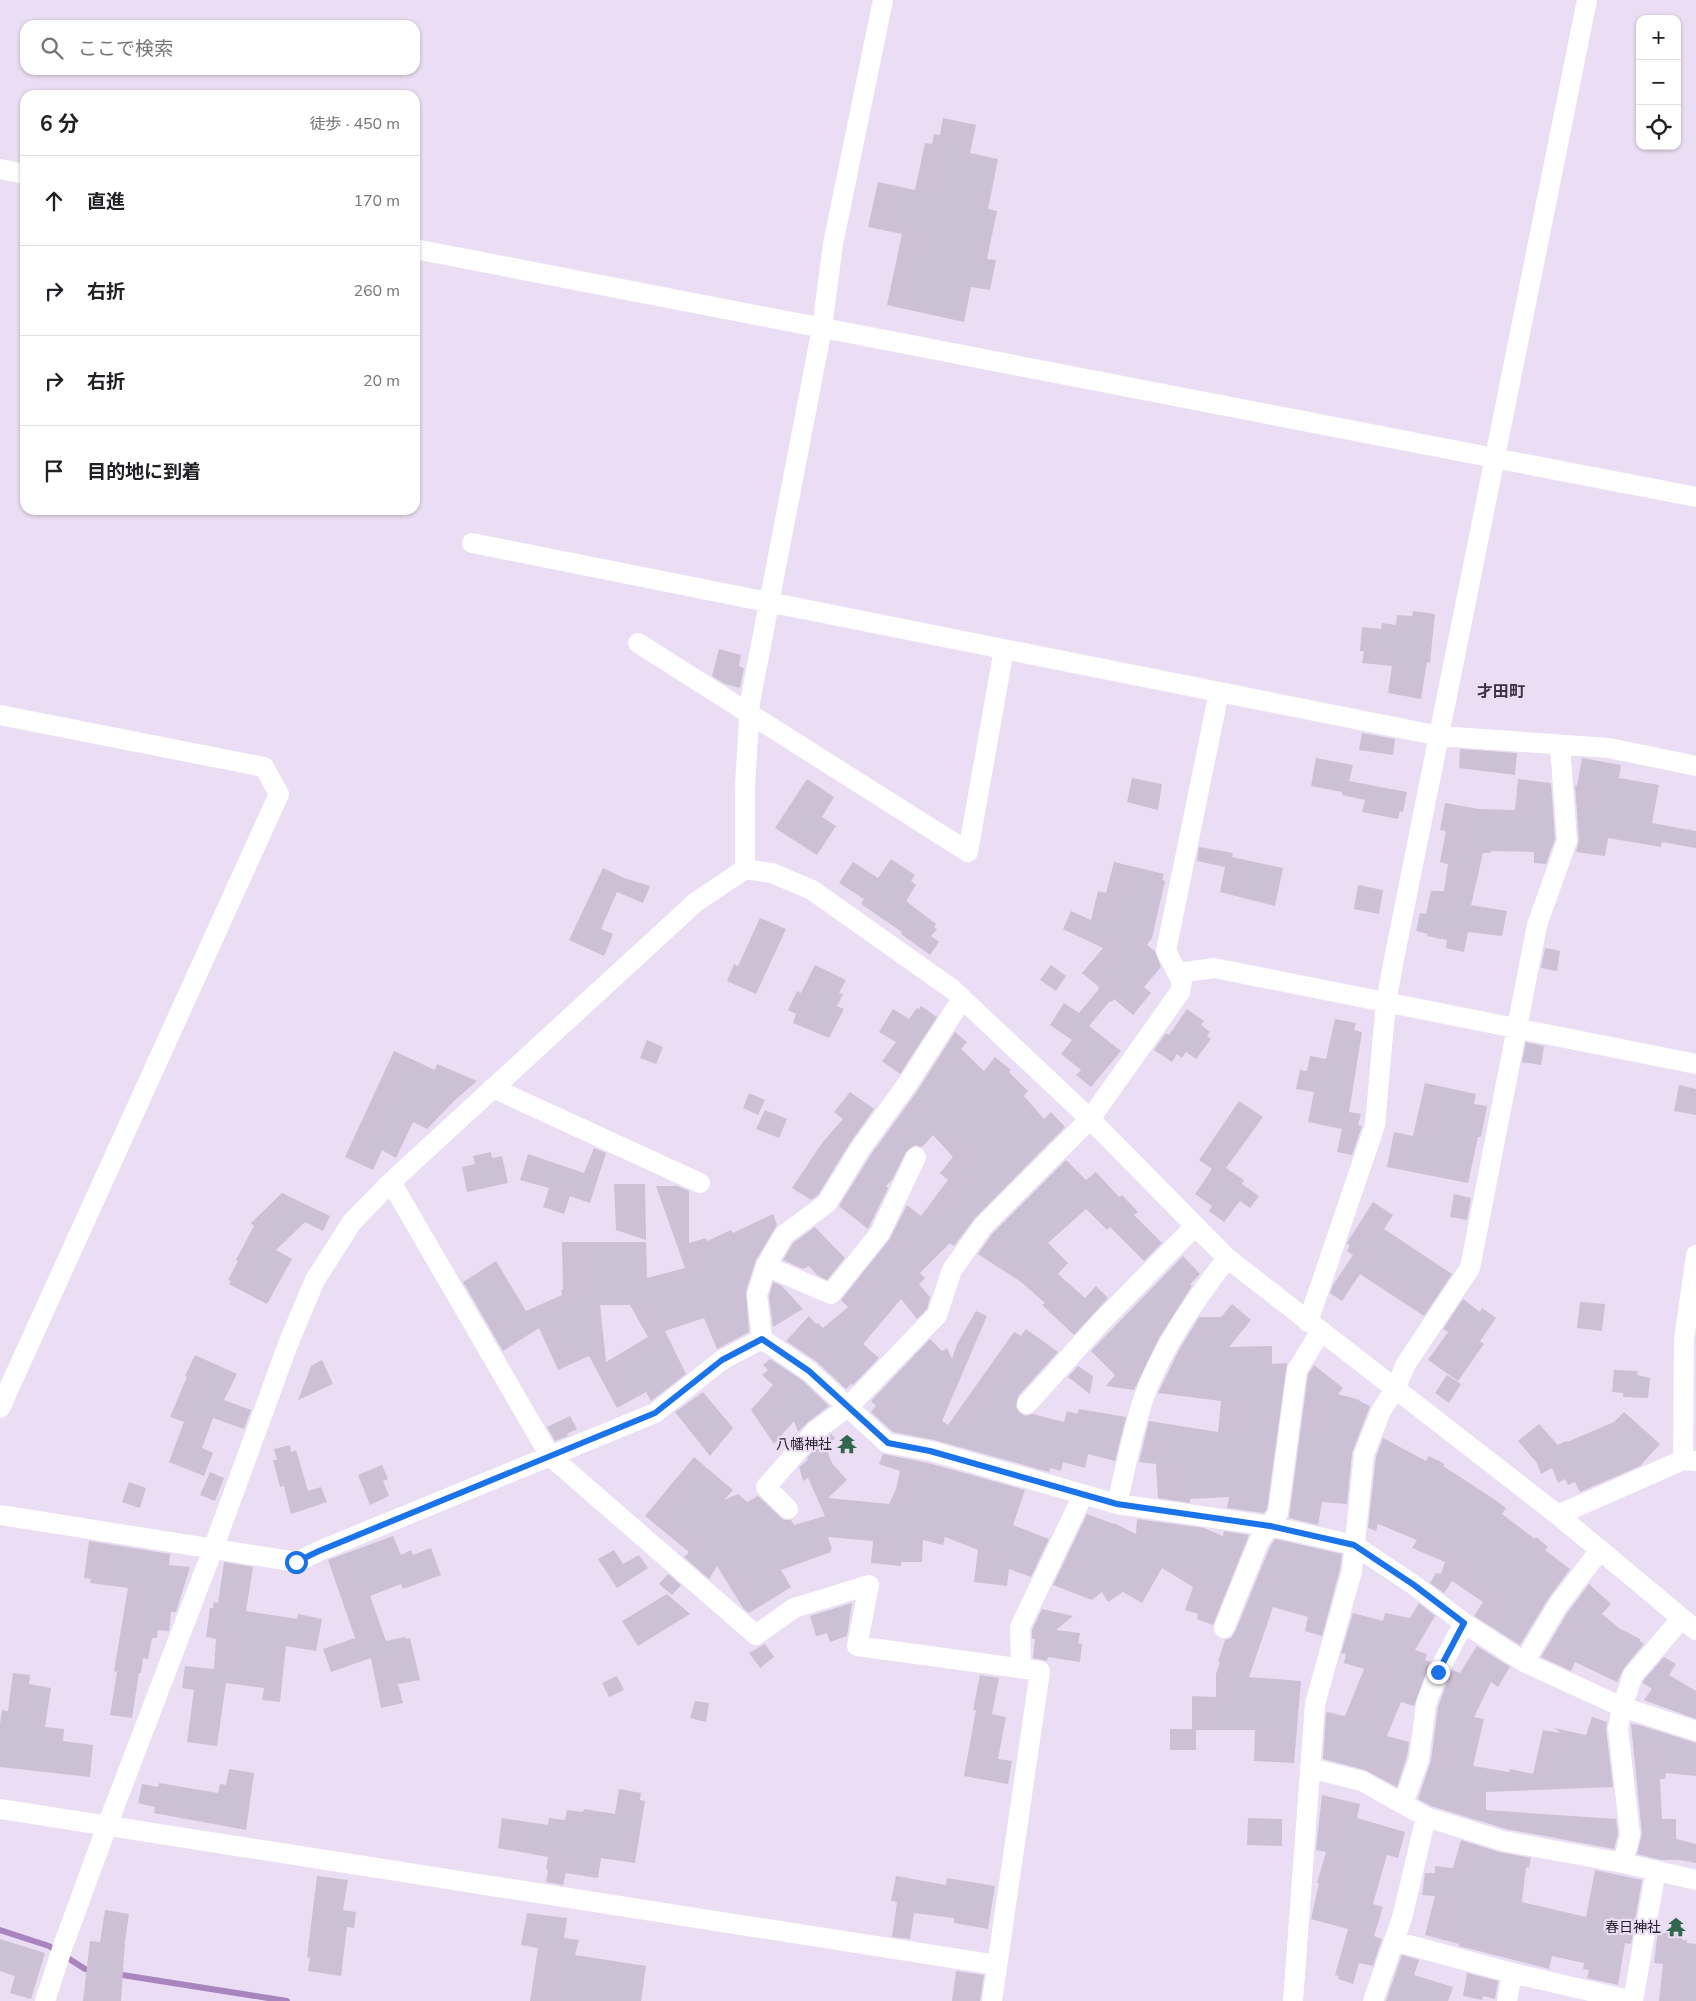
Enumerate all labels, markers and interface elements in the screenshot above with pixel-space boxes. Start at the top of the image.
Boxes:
map controls [1636,15,1681,150]
button: + [1636,15,1681,60]
search box [20,20,420,75]
icon: search [38,34,66,62]
text: ここで検索 [78,36,173,62]
button: − [1636,60,1681,105]
button: locate [1636,105,1681,150]
text: 6 分 [40,110,79,138]
text: 徒歩 · 450 m [310,113,400,135]
icon: ahead [40,187,68,215]
text: 直進 [87,189,125,215]
text: 170 m [353,190,400,212]
icon: right [40,277,68,305]
text: 右折 [87,279,125,305]
text: 260 m [353,280,400,302]
icon: right [40,367,68,395]
text: 右折 [87,369,125,395]
text: 20 m [363,370,400,392]
icon: arrive [40,457,68,485]
text: 目的地に到着 [87,459,201,485]
district label: 才田町 [1477,681,1525,703]
temple icon: 八幡神社 [836,1433,858,1455]
place label: 八幡神社 [776,1435,832,1454]
route start [285,1551,308,1574]
route end [1427,1661,1450,1684]
temple icon: 春日神社 [1665,1916,1687,1938]
place label: 春日神社 [1605,1918,1661,1937]

